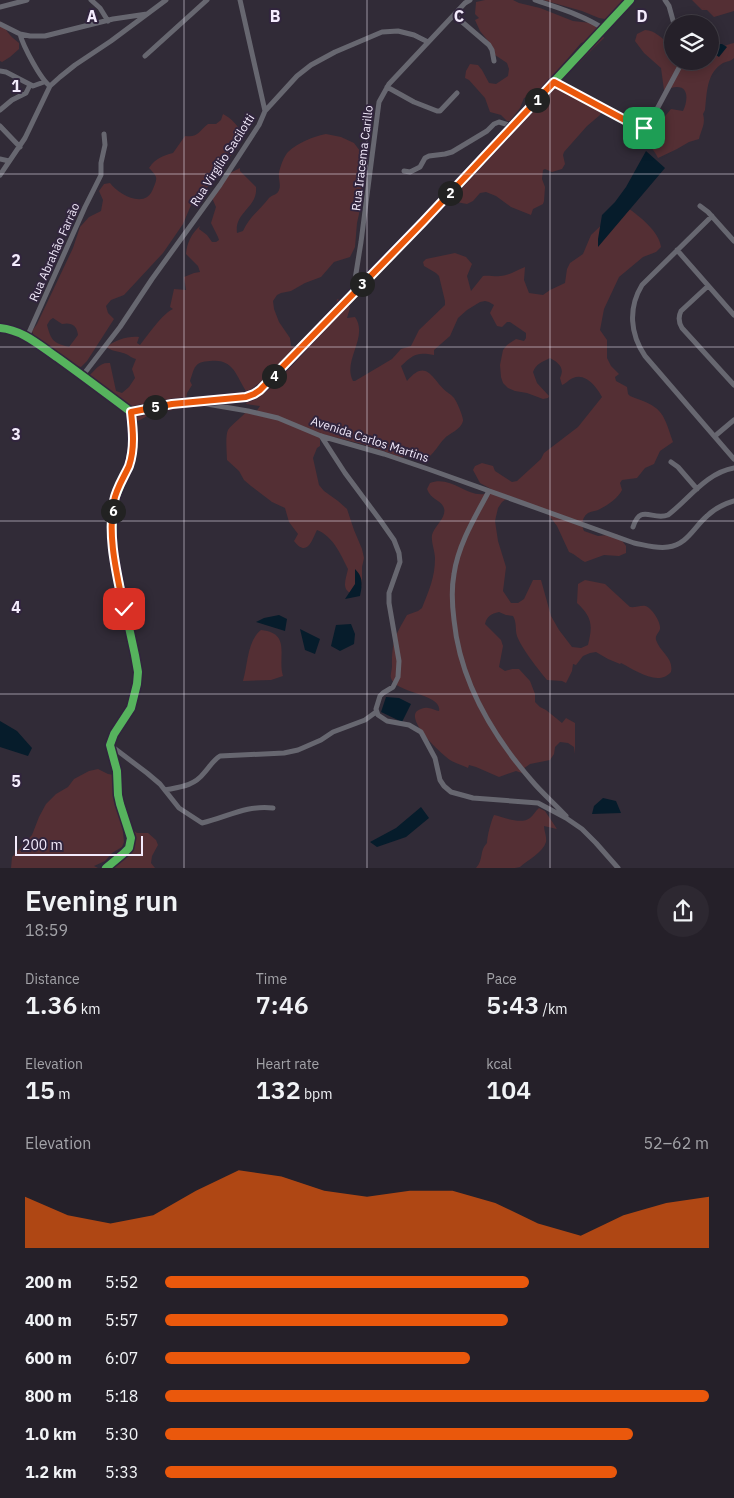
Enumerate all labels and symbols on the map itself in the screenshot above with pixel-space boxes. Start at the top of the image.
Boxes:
text: A [87,6,98,26]
text: B [270,6,281,26]
text: C [454,6,464,26]
text: D [636,6,648,26]
text: 1 [11,76,21,96]
pin: 1 [524,88,550,112]
street label: Rua Iracema Carillo [348,104,376,212]
pin [623,107,665,149]
street label: Rua Virgílio Sacilotti [187,111,257,209]
pin: 2 [438,180,462,206]
street label: Rua Abrahão Farrão [25,200,83,304]
text: 2 [11,250,21,270]
pin: 3 [350,272,374,296]
pin: 4 [262,364,286,388]
pin: 5 [142,394,168,420]
street label: Avenida Carlos Martins [309,413,431,465]
text: 3 [11,424,21,444]
pin: 6 [100,498,126,524]
pin [103,588,145,630]
text: 4 [11,597,21,617]
text: 5 [11,771,21,791]
scale bar [15,833,142,856]

